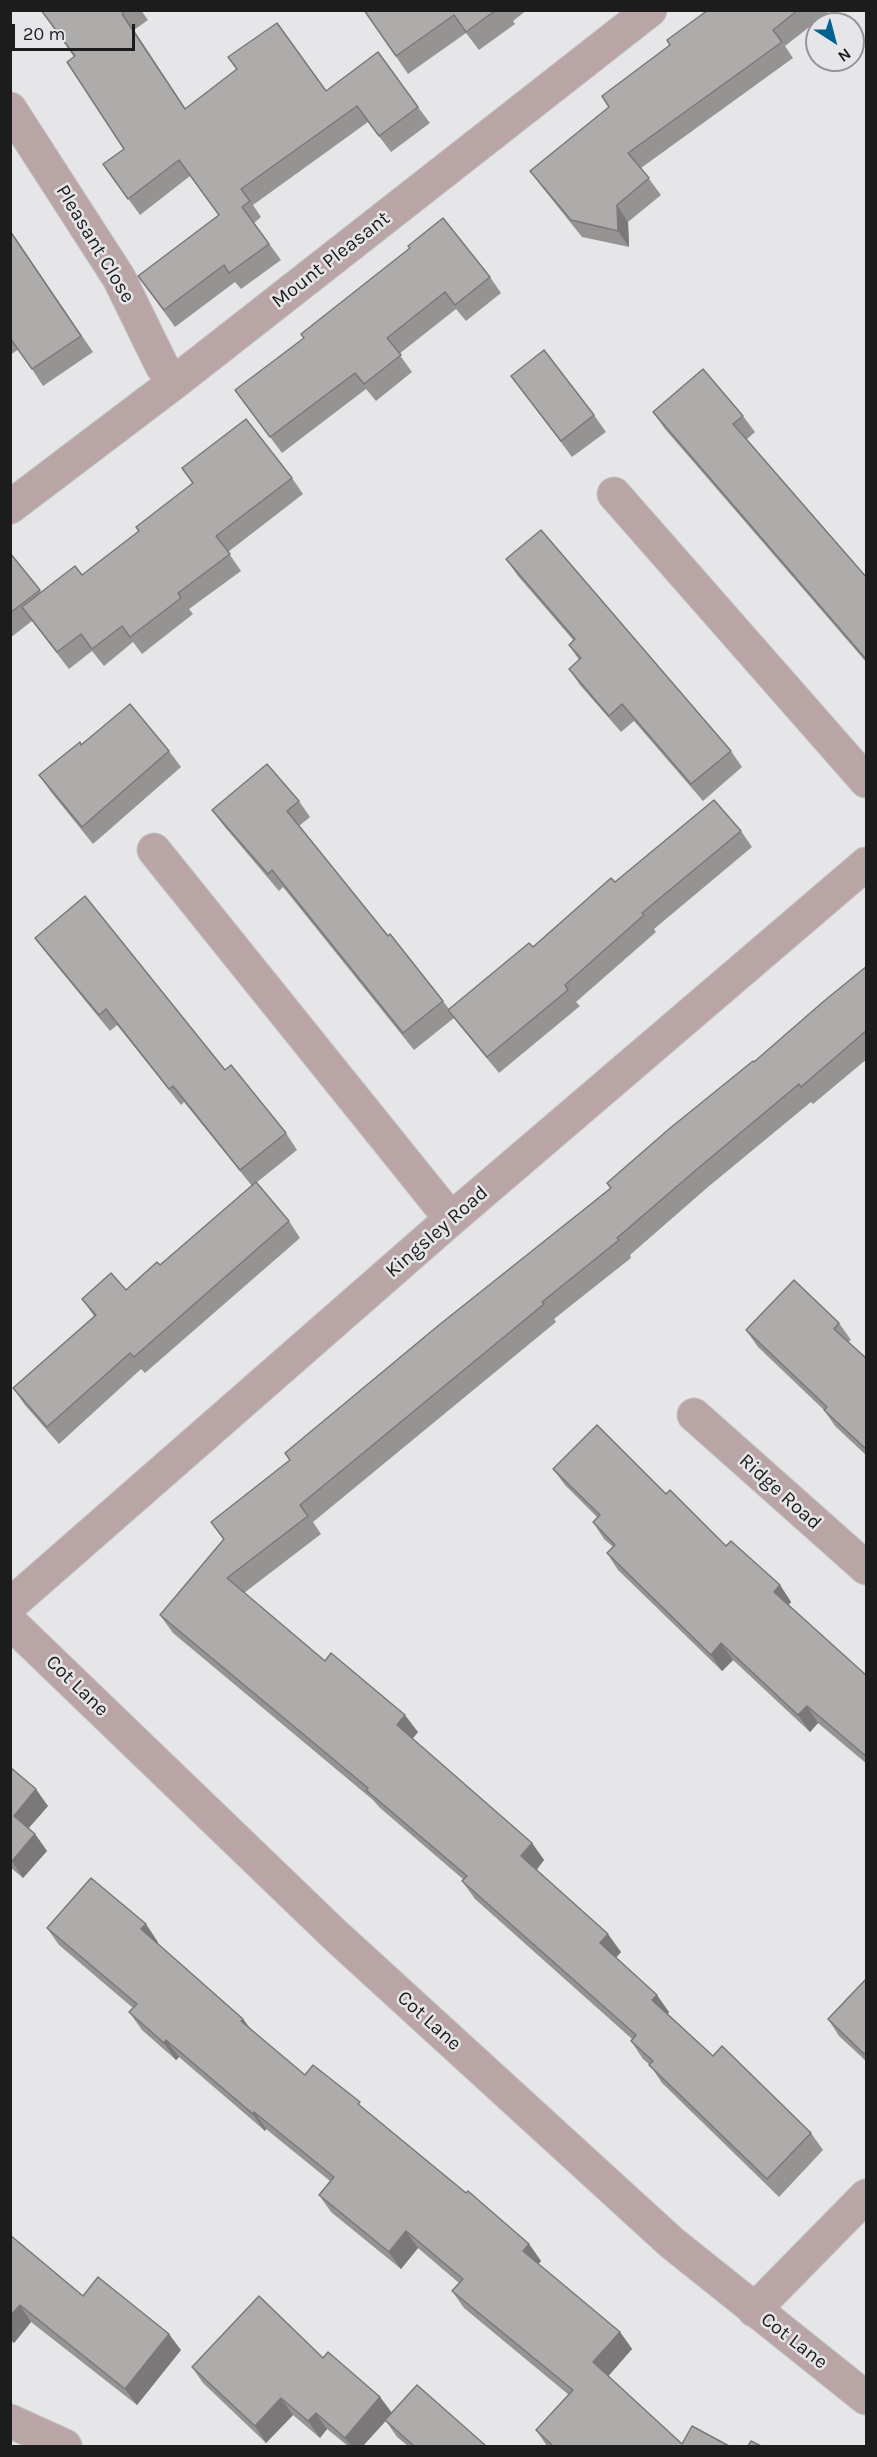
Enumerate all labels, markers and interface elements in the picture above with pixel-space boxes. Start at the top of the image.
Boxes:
scale bar [15,12,138,50]
north arrow [805,12,865,72]
text: 20 m [23,23,65,45]
text: N [834,44,855,66]
street label: Pleasant Close [50,181,140,307]
street label: Mount Pleasant [267,206,395,314]
street label: Kingsley Road [381,1181,493,1283]
street label: Ridge Road [734,1449,826,1535]
street label: Cot Lane [41,1650,113,1722]
street label: Cot Lane [392,1986,466,2056]
street label: Cot Lane [756,2307,832,2375]

